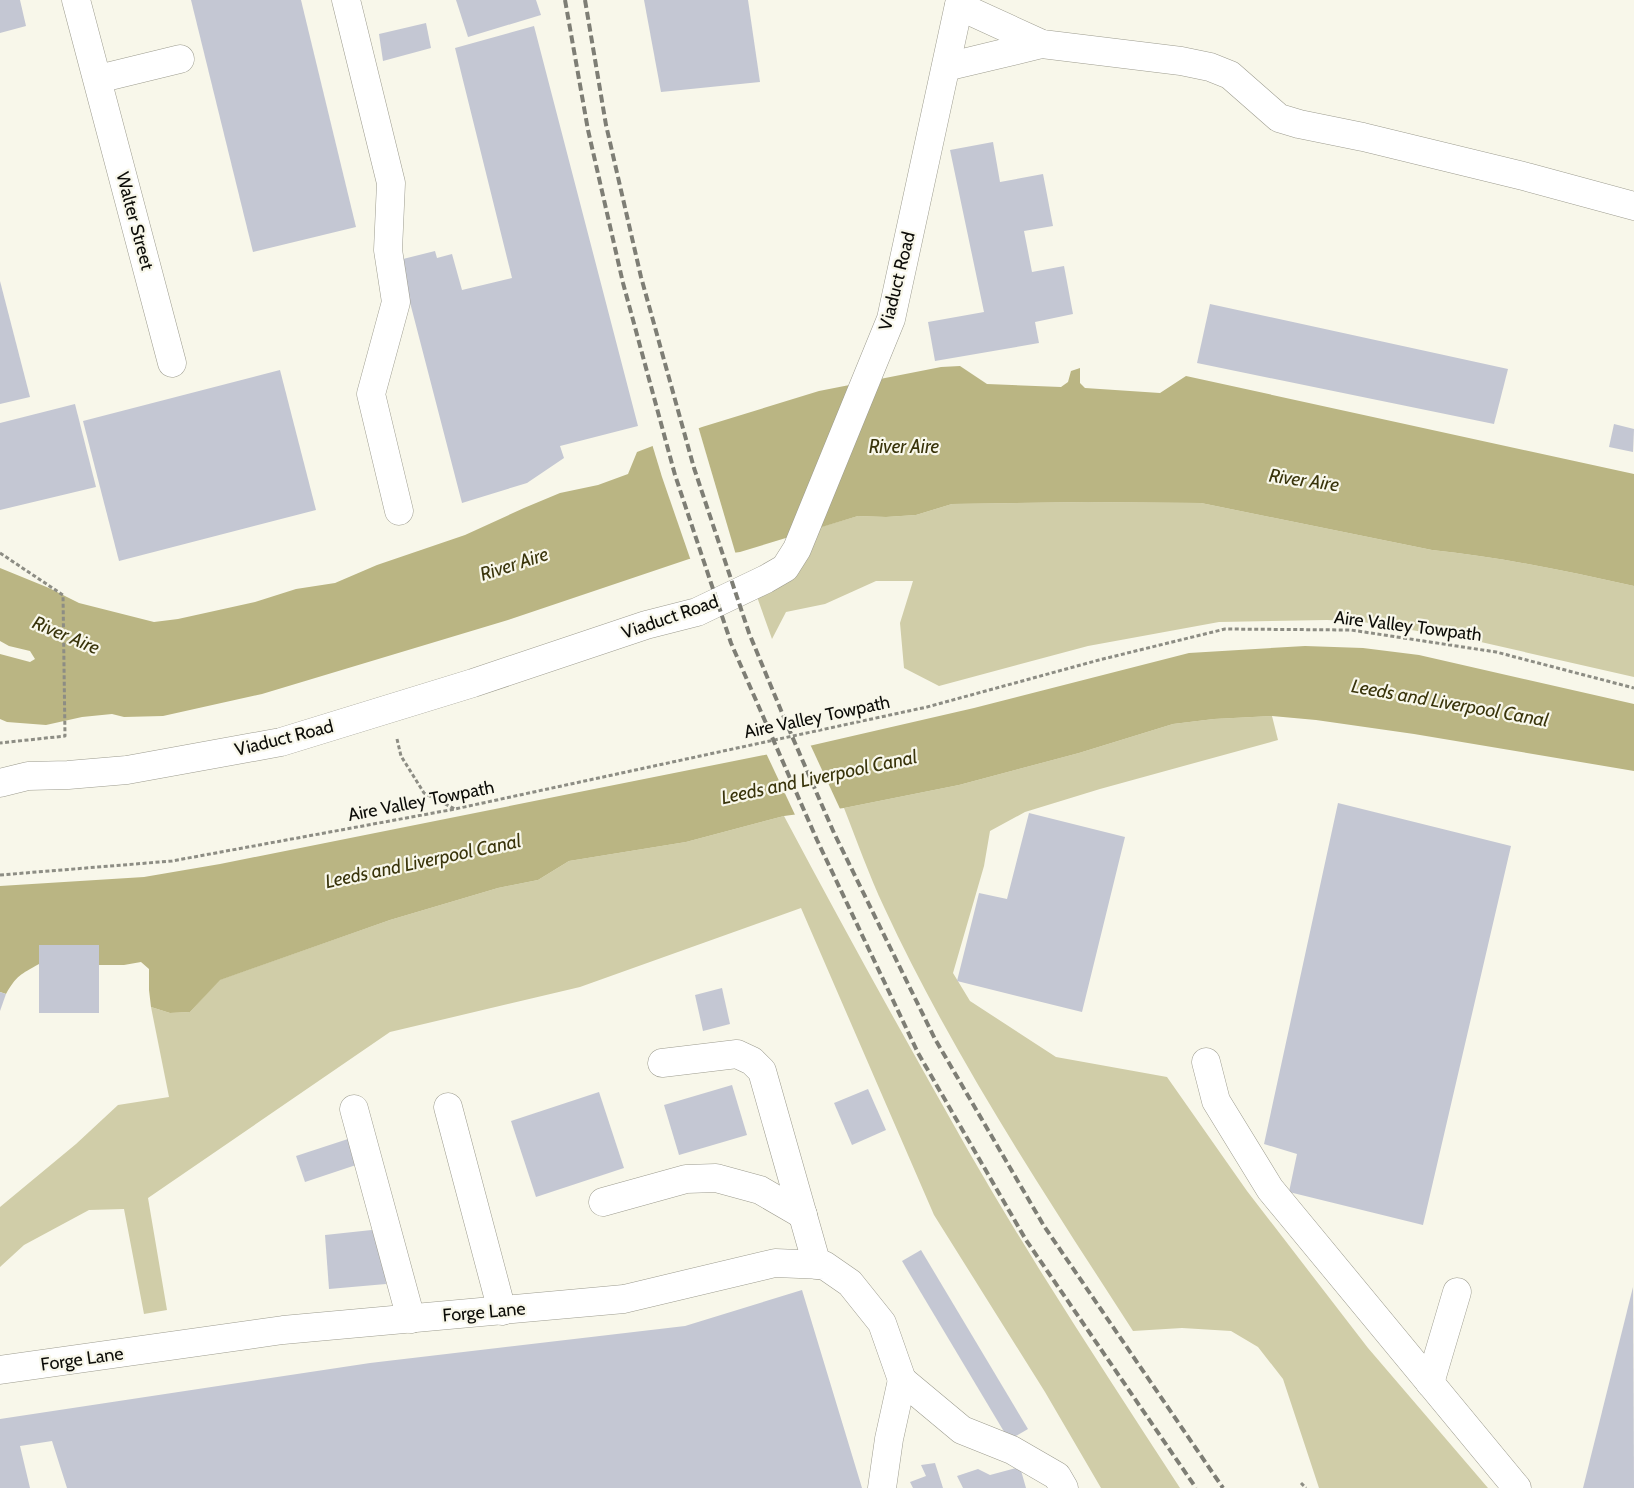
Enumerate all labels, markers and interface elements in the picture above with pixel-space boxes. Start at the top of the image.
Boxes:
street label: Walter Street [111,170,159,272]
street label: Viaduct Road [874,229,920,333]
water label: River Aire [869,435,940,458]
water label: River Aire [1267,464,1341,496]
water label: River Aire [477,542,551,586]
street label: Viaduct Road [619,590,721,644]
street label: Aire Valley Towpath [1333,606,1483,646]
water label: River Aire [29,611,103,659]
water label: Leeds and Liverpool Canal [1350,674,1551,732]
street label: Aire Valley Towpath [742,691,892,743]
street label: Viaduct Road [232,715,336,761]
water label: Leeds and Liverpool Canal [719,745,920,809]
street label: Aire Valley Towpath [346,776,496,826]
water label: Leeds and Liverpool Canal [323,829,524,893]
street label: Forge Lane [442,1297,526,1327]
street label: Forge Lane [39,1342,125,1376]

